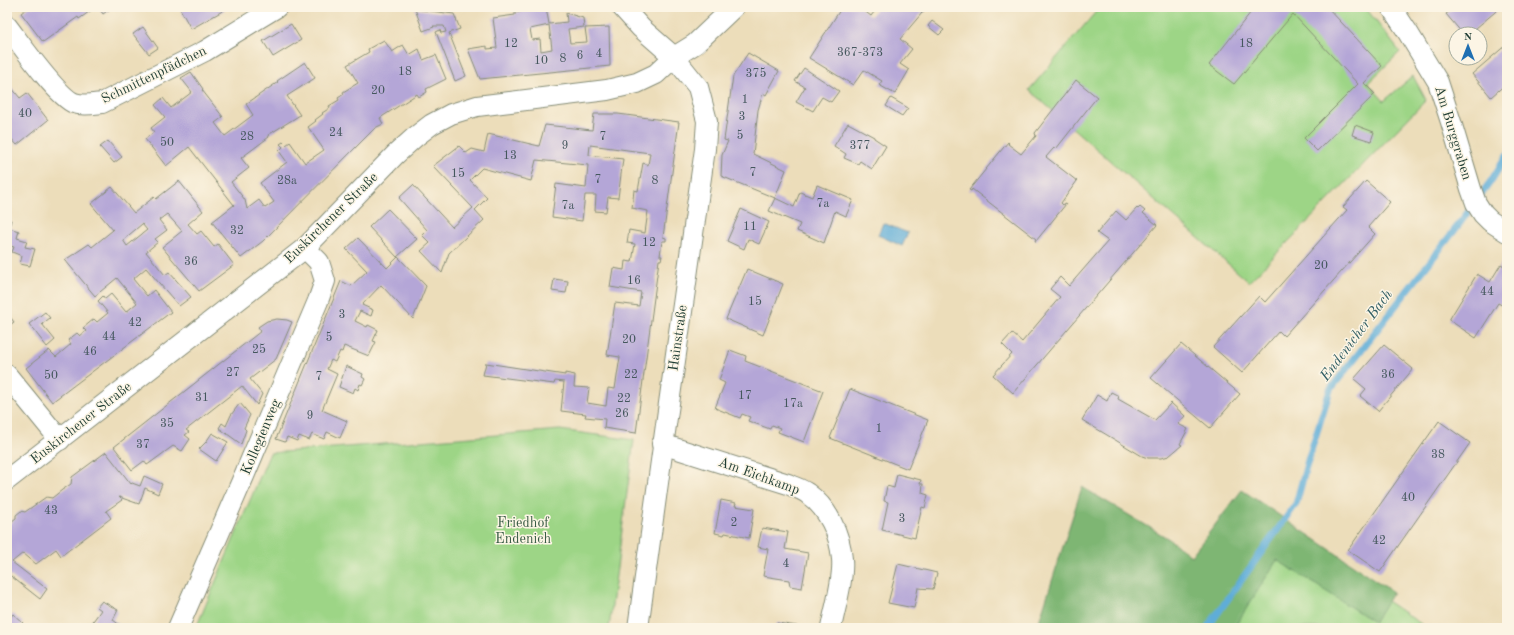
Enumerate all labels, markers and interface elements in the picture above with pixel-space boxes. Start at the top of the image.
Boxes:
north arrow [1448,26,1488,66]
text: N [1464,32,1473,43]
house number: 12 [504,38,518,50]
house number: 18 [1239,38,1253,50]
street label: Schmittenpfädchen [99,43,209,106]
house number: 367-373 [837,47,883,59]
house number: 4 [596,48,603,60]
house number: 6 [577,50,584,62]
house number: 8 [560,53,567,65]
house number: 10 [534,55,548,67]
house number: 18 [398,66,412,78]
house number: 375 [746,67,766,80]
street label: Am Burggraben [1432,84,1474,182]
house number: 20 [371,85,385,97]
house number: 1 [742,94,748,106]
house number: 40 [18,108,32,120]
house number: 3 [739,111,745,123]
house number: 24 [329,127,343,139]
house number: 5 [737,129,744,142]
house number: 28 [240,131,254,143]
house number: 7 [600,131,606,143]
house number: 50 [160,136,174,149]
house number: 9 [562,140,568,152]
house number: 377 [850,140,870,152]
house number: 13 [503,150,517,162]
house number: 15 [451,167,465,180]
house number: 7 [750,167,756,179]
street label: Euskirchener Straße [282,170,380,266]
house number: 7 [595,174,601,186]
house number: 28a [277,175,297,187]
house number: 8 [652,175,659,187]
house number: 7a [817,198,830,210]
house number: 7a [562,200,575,212]
house number: 11 [743,221,757,233]
house number: 32 [230,225,244,237]
house number: 12 [642,237,656,249]
house number: 36 [184,256,198,268]
house number: 20 [1314,260,1328,272]
house number: 16 [627,275,641,287]
house number: 44 [1480,286,1494,298]
water label: Endenicher Bach [1317,287,1396,385]
house number: 15 [748,295,762,308]
street label: Hainstraße [666,304,690,372]
house number: 3 [339,309,345,321]
house number: 42 [128,317,142,329]
house number: 44 [102,331,116,343]
house number: 5 [326,331,333,344]
house number: 20 [622,334,636,346]
house number: 25 [252,343,266,356]
house number: 46 [83,346,97,358]
house number: 27 [226,367,240,379]
house number: 50 [44,369,58,382]
house number: 22 [624,369,638,381]
house number: 36 [1381,369,1395,381]
house number: 7 [316,371,322,383]
street label: Euskirchener Straße [28,379,134,467]
house number: 17 [738,390,752,402]
house number: 31 [195,392,209,404]
house number: 22 [617,393,631,405]
street label: Kollegienweg [239,397,283,477]
house number: 17a [783,398,803,410]
house number: 26 [615,408,629,420]
house number: 9 [307,410,313,422]
house number: 35 [160,417,174,430]
house number: 1 [876,423,882,435]
house number: 37 [136,439,150,451]
house number: 38 [1431,449,1445,461]
street label: Am Eichkamp [716,455,802,497]
house number: 40 [1401,492,1415,504]
house number: 43 [44,505,58,517]
house number: 3 [899,513,905,525]
park label: Friedhof Endenich [495,516,551,546]
house number: 2 [731,517,737,529]
house number: 42 [1372,535,1386,547]
house number: 4 [783,558,790,570]

